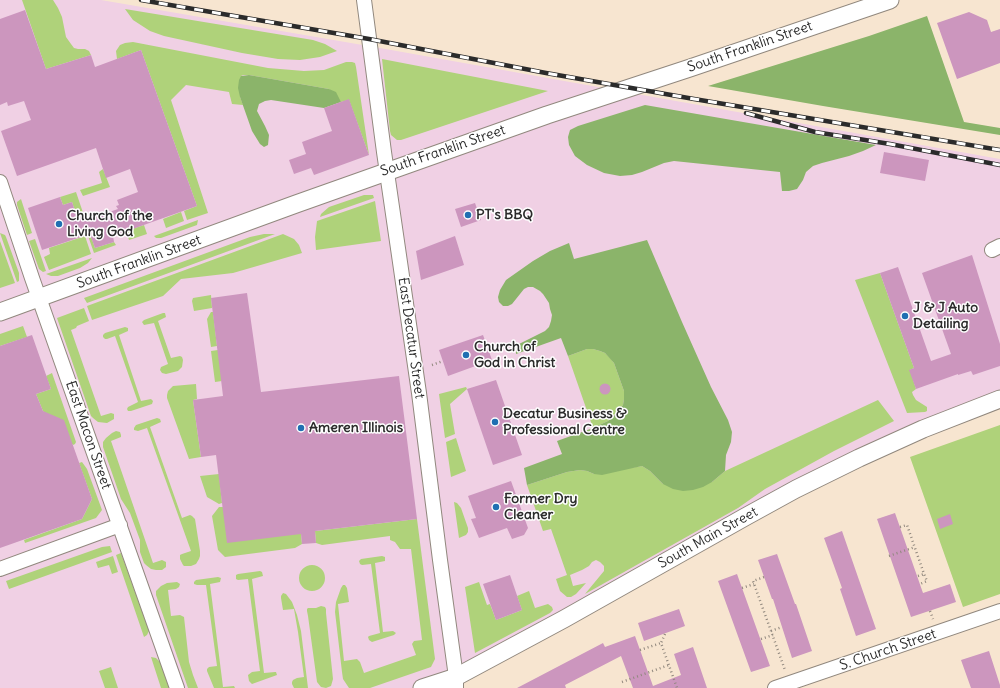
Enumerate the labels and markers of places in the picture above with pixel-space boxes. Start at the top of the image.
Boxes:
place label: PT's BBQ [476,207,533,223]
place label: Church of the Living God [67,208,153,240]
marker: PT's BBQ [463,210,473,220]
marker: Church of the Living God [54,219,64,229]
place label: J & J Auto Detailing [913,300,978,332]
marker: J & J Auto Detailing [900,311,910,321]
place label: Church of God in Christ [474,339,555,372]
marker: Church of God in Christ [461,350,471,360]
place label: Decatur Business & Professional Centre [503,406,627,438]
marker: Decatur Business & Professional Centre [490,417,500,427]
place label: Ameren Illinois [309,420,403,436]
marker: Ameren Illinois [296,423,306,433]
place label: Former Dry Cleaner [504,491,577,524]
marker: Former Dry Cleaner [491,502,501,512]

